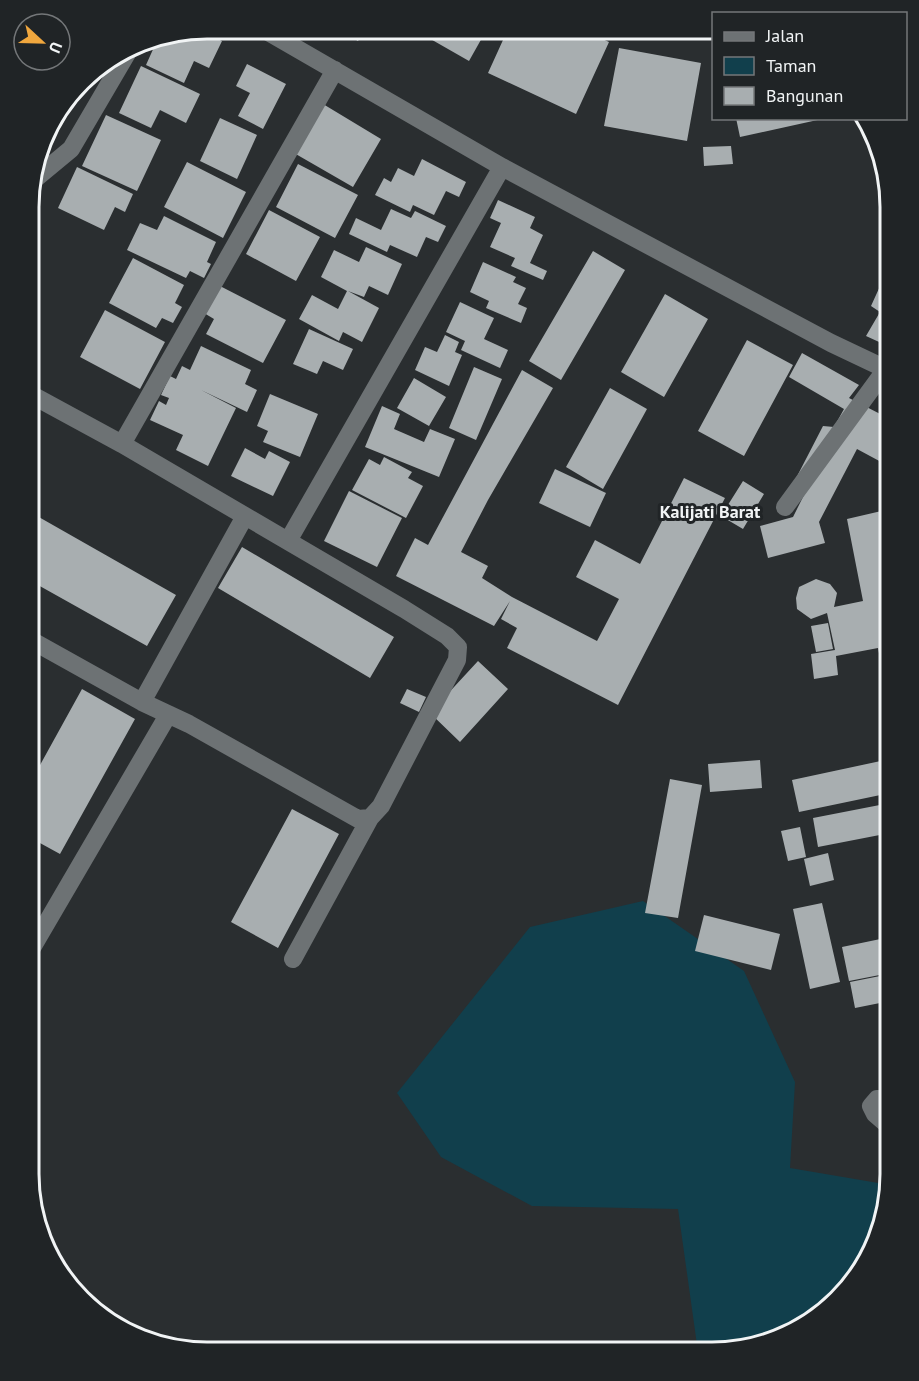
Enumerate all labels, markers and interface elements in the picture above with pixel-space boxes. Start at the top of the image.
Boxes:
north arrow [12,12,72,72]
legend [712,12,907,120]
text: Jalan [765,24,804,47]
text: U [45,39,67,56]
text: Taman [766,54,816,77]
text: Bangunan [766,84,843,107]
district label: Kalijati Barat [660,500,761,523]

